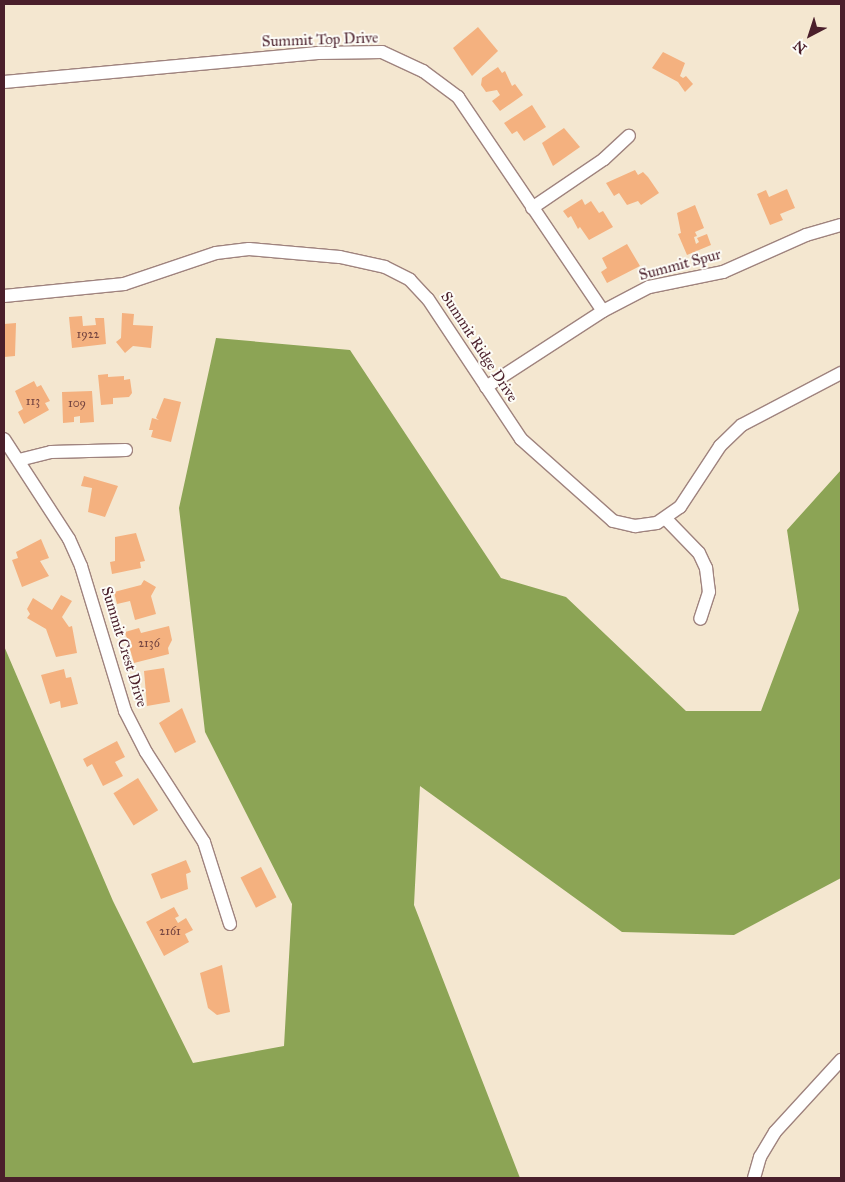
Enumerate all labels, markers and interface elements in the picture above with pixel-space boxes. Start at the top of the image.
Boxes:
north arrow [785,10,835,60]
street label: Summit Top Drive [261,29,379,51]
text: N [790,37,810,57]
street label: Summit Spur [637,245,723,285]
street label: Summit Ridge Drive [437,289,521,405]
house number: 1922 [77,328,99,342]
house number: 113 [26,395,40,409]
house number: 109 [68,397,86,411]
street label: Summit Crest Drive [97,585,151,709]
house number: 2136 [138,637,160,651]
house number: 2161 [159,925,181,939]

